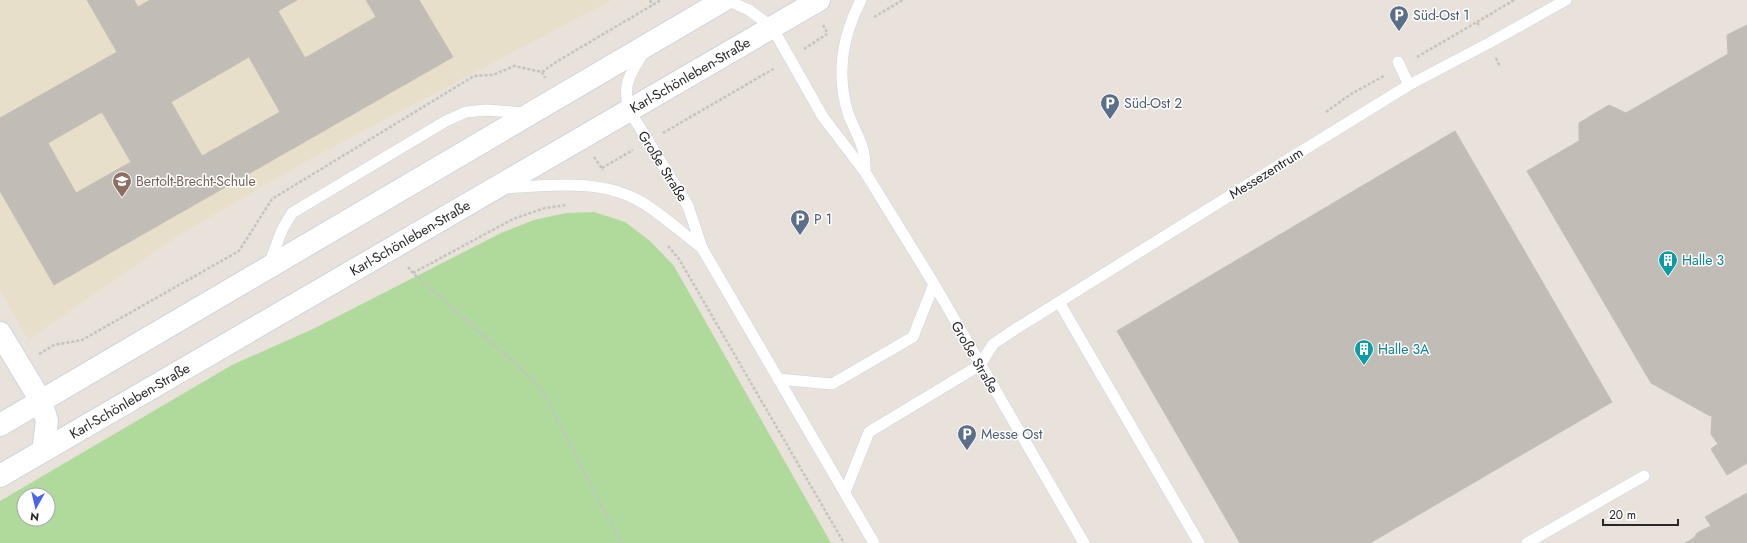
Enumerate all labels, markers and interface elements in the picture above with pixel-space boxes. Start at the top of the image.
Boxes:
parking icon: Süd-Ost 1 [1388,4,1410,32]
place label: Süd-Ost 1 [1413,5,1470,25]
street label: Karl-Schönleben-Straße [626,32,754,118]
parking icon: Süd-Ost 2 [1099,92,1121,120]
place label: Süd-Ost 2 [1124,93,1182,113]
street label: Große Straße [633,127,693,205]
street label: Messezentrum [1225,142,1307,204]
school or university icon: Bertolt-Brecht-Schule [111,170,133,198]
place label: Bertolt-Brecht-Schule [136,171,256,191]
street label: Karl-Schönleben-Straße [346,195,474,281]
parking icon: P 1 [789,208,811,236]
place label: P 1 [814,209,832,229]
building icon: Halle 3 [1657,249,1679,277]
place label: Halle 3 [1682,250,1725,270]
street label: Große Straße [946,317,1004,397]
building icon: Halle 3A [1353,338,1375,366]
place label: Halle 3A [1378,339,1430,359]
street label: Karl-Schönleben-Straße [66,358,194,443]
parking icon: Messe Ost [956,423,978,451]
place label: Messe Ost [981,424,1043,444]
north arrow [16,487,56,527]
scale bar [1603,501,1678,527]
text: 20 m [1609,506,1636,524]
text: N [29,508,40,525]

